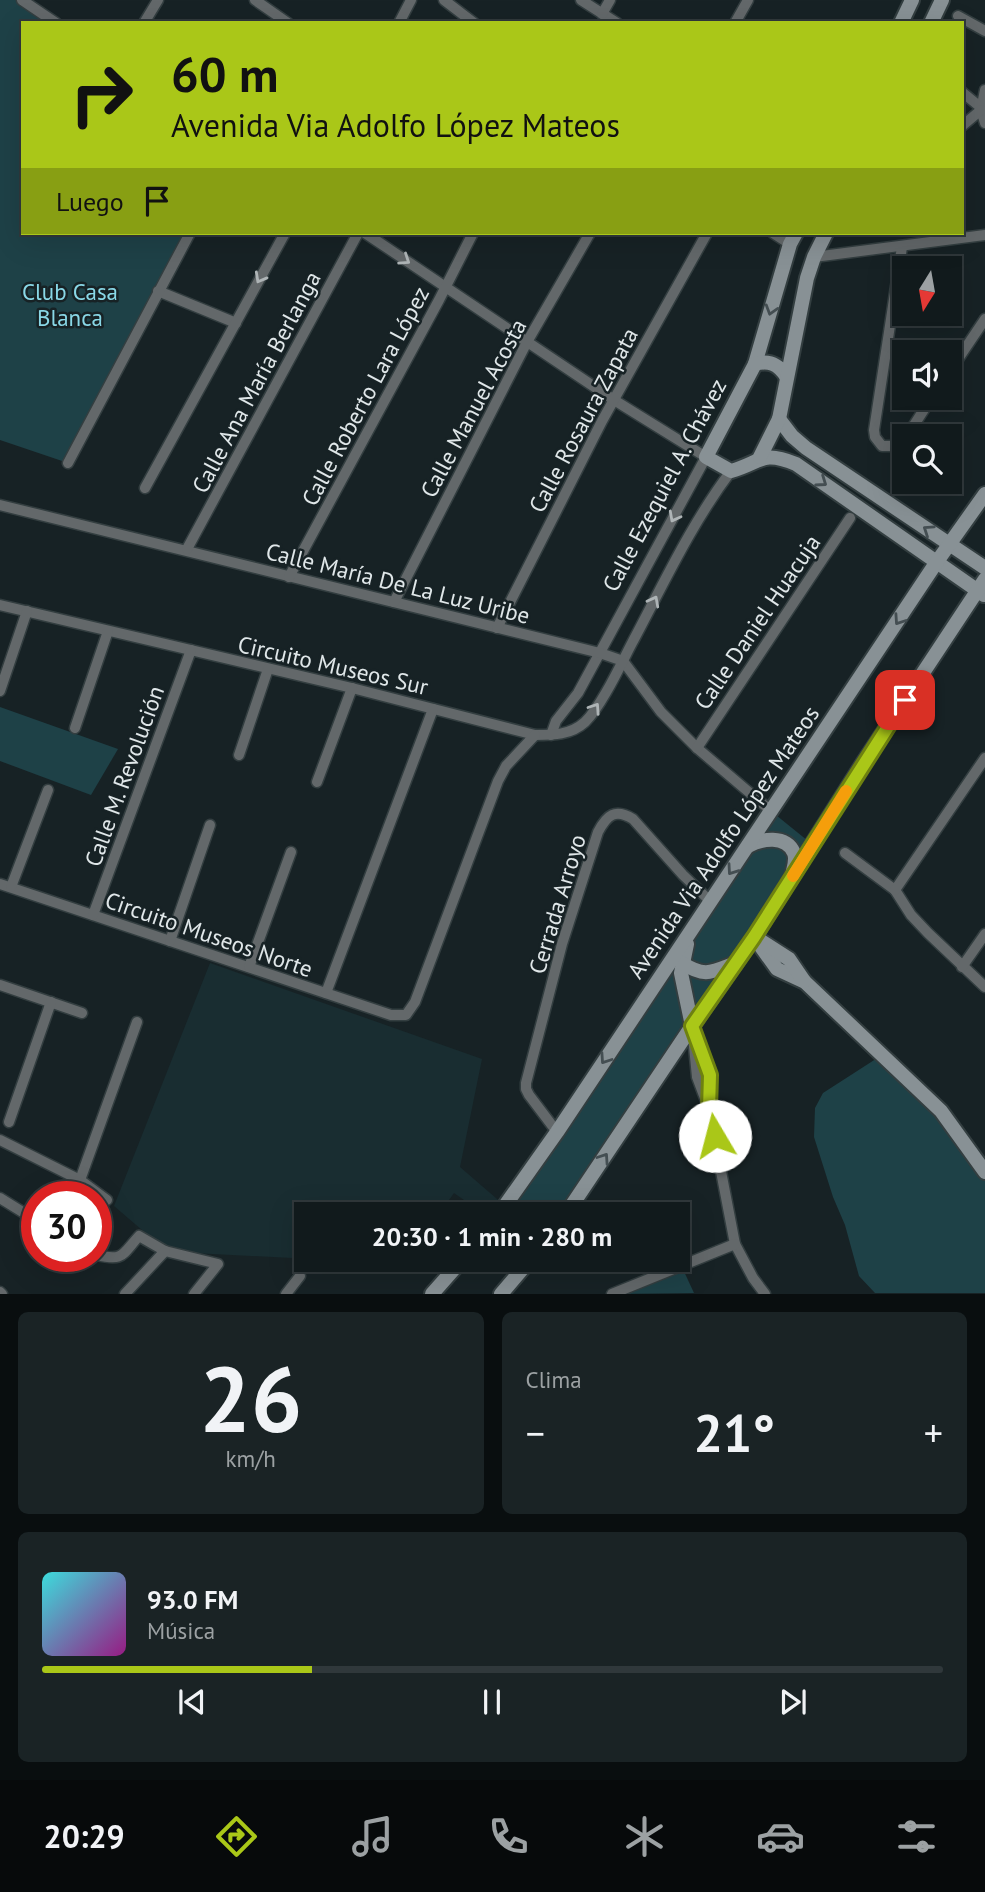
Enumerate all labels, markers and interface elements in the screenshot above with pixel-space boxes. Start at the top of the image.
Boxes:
text: 60 m [171,42,278,106]
icon: right [56,49,147,140]
text: Avenida Via Adolfo López Mateos [171,104,620,146]
icon: arrive [138,182,176,220]
text: Luego [56,185,124,218]
one-way arrow [398,252,411,265]
north arrow [892,256,962,326]
map controls [892,256,962,494]
street label: Calle Ana María Berlanga [185,266,327,498]
one-way arrow [255,271,269,283]
park label: Club Casa Blanca [22,277,118,332]
street label: Calle Roberto Lara López [295,281,435,511]
one-way arrow [764,303,779,315]
street label: Calle Manuel Acosta [414,314,532,502]
street label: Calle Rosaura Zapata [522,323,644,517]
button: sound [892,340,962,410]
street label: Calle Ezequiel A. Chávez [596,374,732,596]
button: search [892,424,962,494]
one-way arrow [814,474,827,486]
one-way arrow [668,509,682,522]
one-way arrow [923,525,936,538]
street label: Calle Daniel Huacuja [688,529,826,715]
street label: Calle María De La Luz Uribe [263,536,533,630]
one-way arrow [646,595,660,608]
one-way arrow [894,612,907,625]
street label: Circuito Museos Sur [235,629,431,701]
pin [875,670,935,730]
icon: arrive [886,681,924,719]
street label: Calle M. Revolución [78,682,170,870]
street label: Avenida Via Adolfo López Mateos [621,700,825,984]
one-way arrow [587,702,600,715]
street label: Cerrada Arroyo [522,831,592,977]
one-way arrow [728,862,740,875]
street label: Circuito Museos Norte [101,885,317,983]
one-way arrow [601,1051,614,1064]
position arrow [678,1099,752,1173]
one-way arrow [596,1152,609,1165]
speed limit sign: 30 [21,1181,112,1272]
text: 20:30 · 1 min · 280 m [372,1220,612,1253]
text: 26 [199,1339,302,1457]
text: Clima [526,1365,582,1394]
text: 21° [693,1399,775,1466]
text: − [526,1408,545,1457]
text: + [924,1408,943,1457]
text: km/h [226,1444,276,1473]
text: 93.0 FM [147,1583,238,1616]
text: Música [147,1616,215,1645]
icon: previous [173,1683,211,1721]
icon: pause [473,1683,511,1721]
icon: next [774,1683,812,1721]
icon: directions [212,1812,261,1861]
icon: music [348,1812,397,1861]
icon: phone [484,1812,533,1861]
icon: climate [620,1812,669,1861]
icon: car [756,1812,805,1861]
icon: filters [892,1812,941,1861]
text: 20:29 [44,1815,125,1857]

